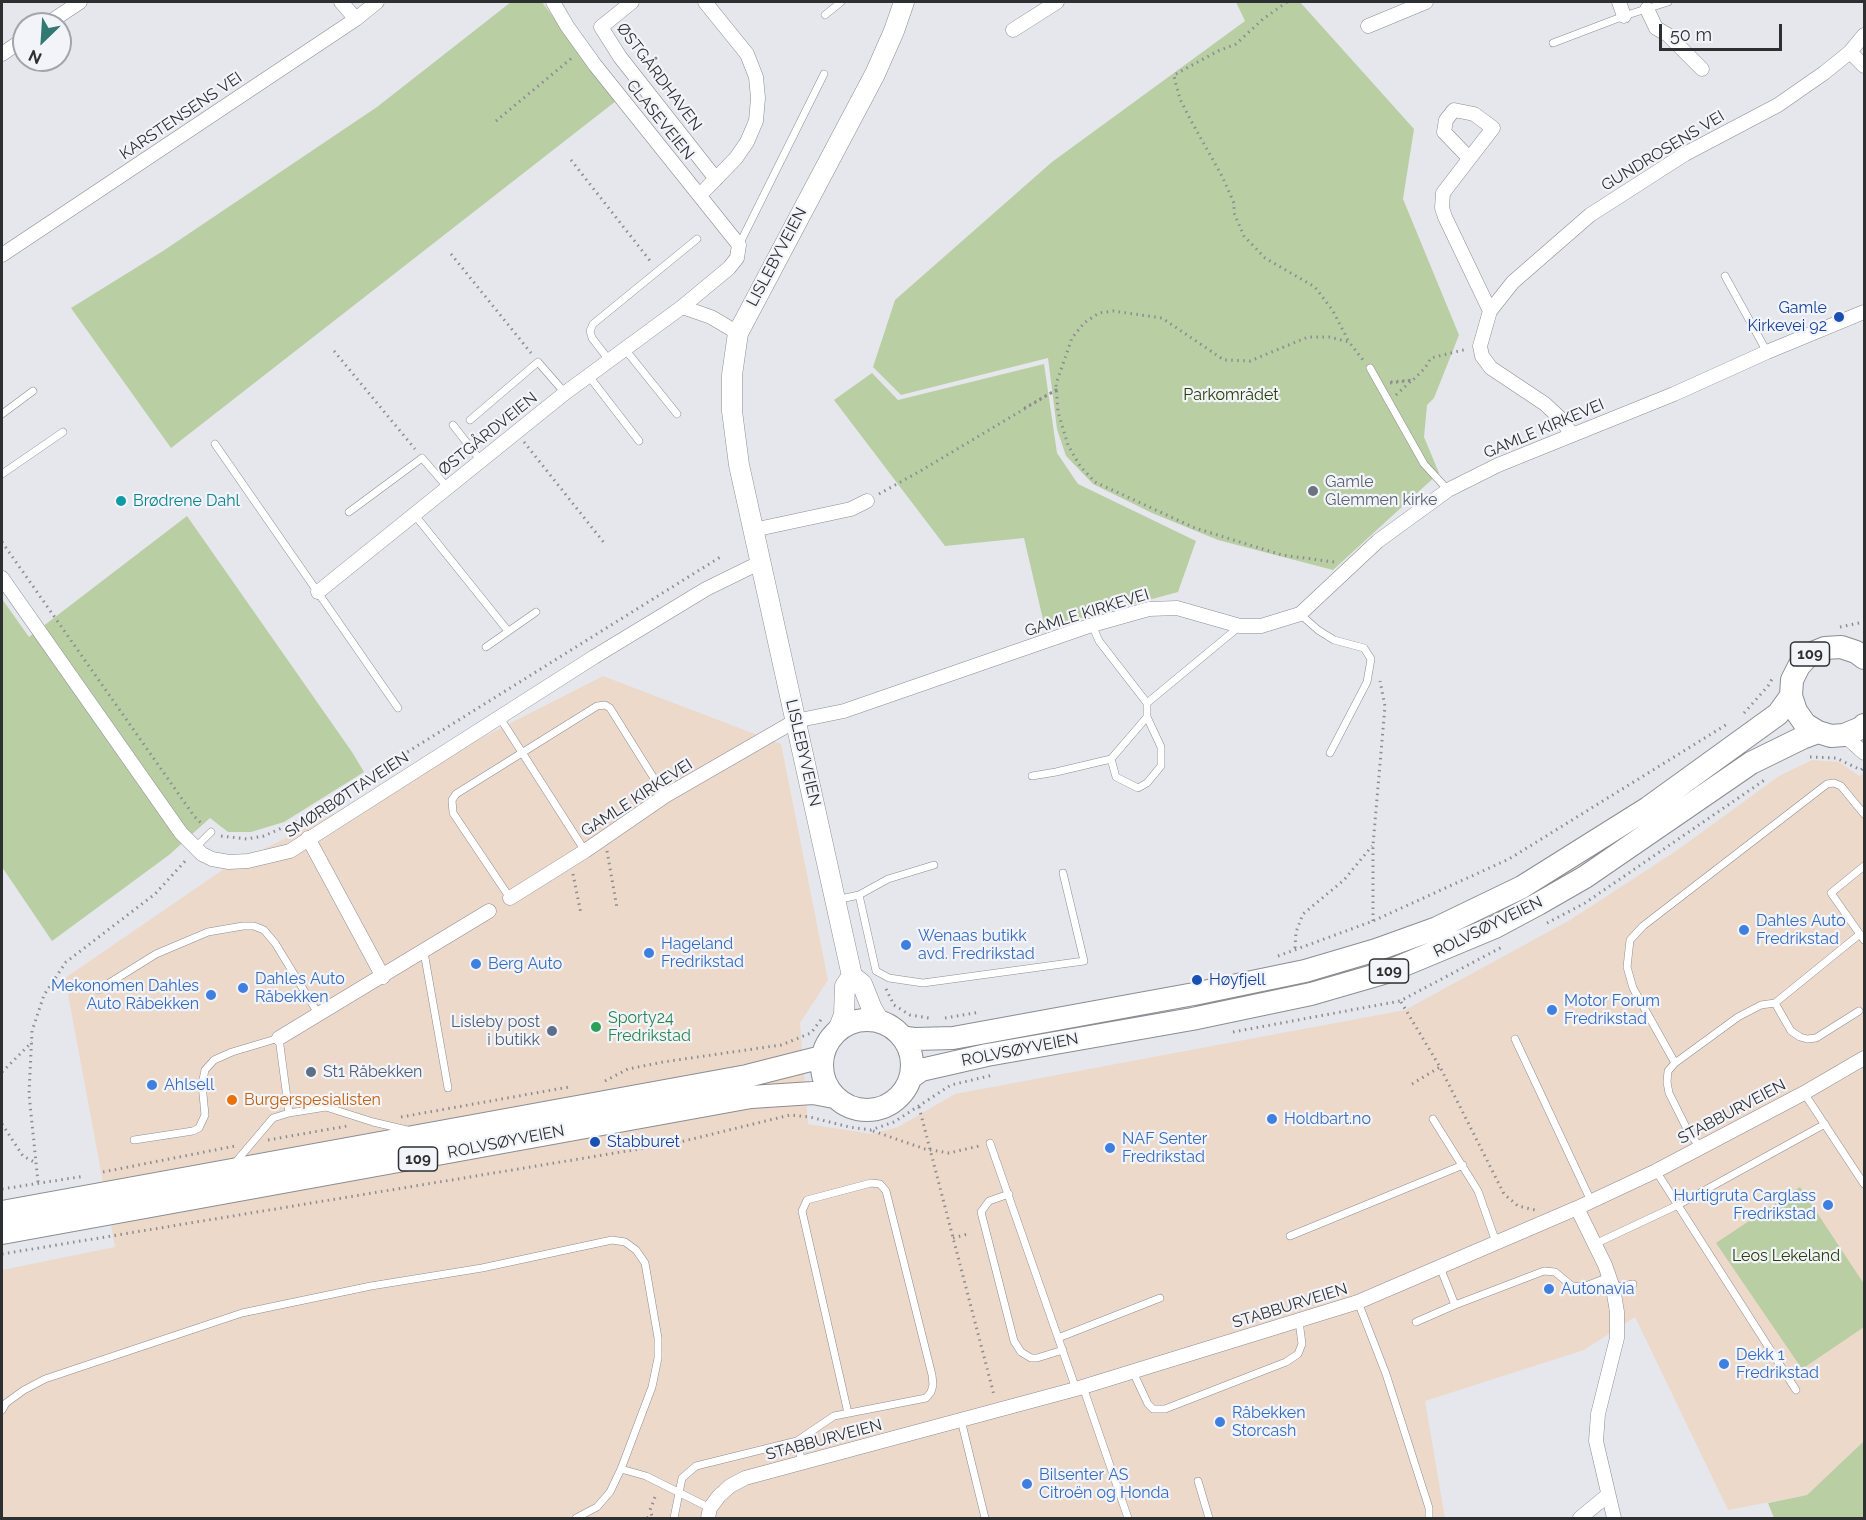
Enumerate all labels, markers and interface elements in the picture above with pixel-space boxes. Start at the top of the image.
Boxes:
north arrow [12,12,72,72]
scale bar [1662,12,1785,50]
street label: ØSTGÅRDHAVEN [612,19,706,135]
text: 50 m [1670,24,1712,45]
text: N [25,46,45,68]
street label: KARSTENSENS VEI [116,68,246,164]
street label: CLASEVEIEN [622,76,698,164]
street label: GUNDROSENS VEI [1598,107,1728,195]
street label: LISLEBYVEIEN [743,204,811,310]
place label: Gamle Kirkevei 92 [1747,298,1827,336]
marker: Gamle Kirkevei 92 [1832,310,1846,324]
park label: Parkområdet [1183,385,1279,405]
street label: ØSTGÅRDVEIEN [435,388,541,480]
street label: GAMLE KIRKEVEI [1481,395,1607,463]
place label: Gamle Glemmen kirke [1325,472,1437,510]
marker: Gamle Glemmen kirke [1306,484,1320,498]
place label: Brødrene Dahl [133,491,240,511]
marker: Brødrene Dahl [114,494,128,508]
street label: GAMLE KIRKEVEI [1023,585,1151,641]
road number: 109 [1790,642,1830,666]
street label: LISLEBYVEIEN [781,698,825,808]
street label: SMØRBØTTAVEIEN [282,748,412,842]
street label: GAMLE KIRKEVEI [578,755,696,841]
street label: ROLVSØYVEIEN [1430,892,1546,962]
place label: Dahles Auto Fredrikstad [1756,911,1846,949]
marker: Dahles Auto Fredrikstad [1737,923,1751,937]
place label: Wenaas butikk avd. Fredrikstad [918,926,1035,964]
place label: Hageland Fredrikstad [661,934,744,972]
marker: Wenaas butikk avd. Fredrikstad [899,938,913,952]
marker: Hageland Fredrikstad [642,946,656,960]
place label: Berg Auto [488,954,562,974]
marker: Berg Auto [469,957,483,971]
road number: 109 [1370,959,1408,983]
place label: Dahles Auto Råbekken [255,969,345,1007]
place label: Høyfjell [1209,970,1266,990]
marker: Høyfjell [1190,973,1204,987]
place label: Mekonomen Dahles Auto Råbekken [51,976,199,1014]
marker: Dahles Auto Råbekken [236,981,250,995]
marker: Mekonomen Dahles Auto Råbekken [204,988,218,1002]
place label: Motor Forum Fredrikstad [1564,991,1660,1029]
marker: Motor Forum Fredrikstad [1545,1003,1559,1017]
place label: Sporty24 Fredrikstad [608,1008,691,1046]
place label: Lisleby post i butikk [451,1012,540,1050]
marker: Sporty24 Fredrikstad [589,1020,603,1034]
marker: Lisleby post i butikk [545,1024,559,1038]
street label: ROLVSØYVEIEN [960,1029,1080,1071]
place label: St1 Råbekken [323,1062,422,1082]
marker: St1 Råbekken [304,1065,318,1079]
place label: Ahlsell [164,1075,214,1095]
street label: STABBURVEIEN [1675,1075,1789,1149]
marker: Ahlsell [145,1078,159,1092]
place label: Burgerspesialisten [244,1090,381,1110]
marker: Burgerspesialisten [225,1093,239,1107]
place label: Holdbart.no [1284,1109,1371,1129]
marker: Holdbart.no [1265,1112,1279,1126]
street label: ROLVSØYVEIEN [446,1121,566,1163]
place label: NAF Senter Fredrikstad [1122,1129,1207,1167]
place label: Stabburet [607,1132,680,1152]
marker: Stabburet [588,1135,602,1149]
marker: NAF Senter Fredrikstad [1103,1141,1117,1155]
road number: 109 [398,1147,438,1171]
place label: Hurtigruta Carglass Fredrikstad [1674,1186,1816,1224]
marker: Hurtigruta Carglass Fredrikstad [1821,1198,1835,1212]
park label: Leos Lekeland [1732,1246,1840,1266]
street label: STABBURVEIEN [1230,1279,1350,1333]
place label: Autonavia [1561,1279,1634,1299]
marker: Autonavia [1542,1282,1556,1296]
place label: Dekk 1 Fredrikstad [1736,1345,1819,1383]
marker: Dekk 1 Fredrikstad [1717,1357,1731,1371]
place label: Råbekken Storcash [1232,1403,1306,1441]
street label: STABBURVEIEN [764,1415,884,1465]
marker: Råbekken Storcash [1213,1415,1227,1429]
place label: Bilsenter AS Citroën og Honda [1039,1465,1169,1503]
marker: Bilsenter AS Citroën og Honda [1020,1477,1034,1491]

